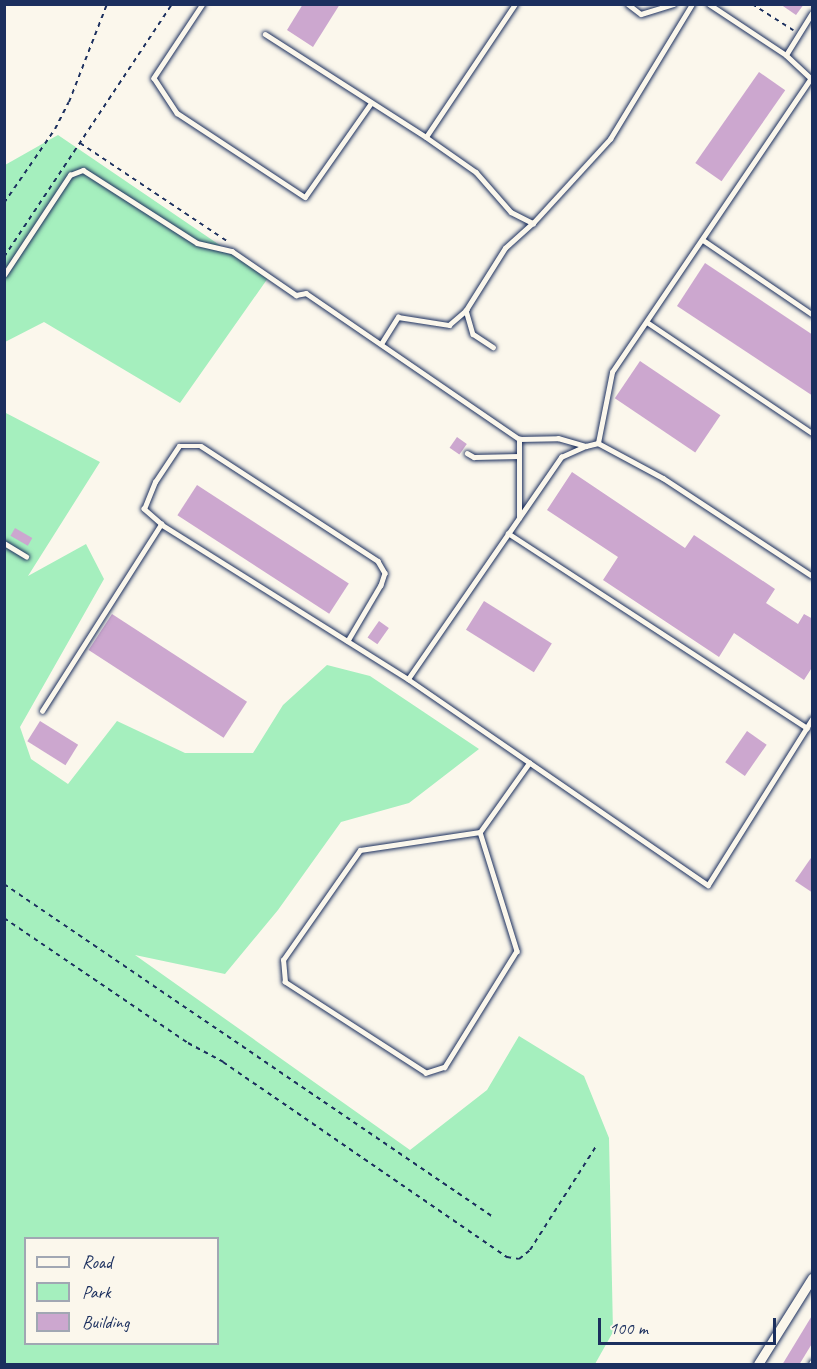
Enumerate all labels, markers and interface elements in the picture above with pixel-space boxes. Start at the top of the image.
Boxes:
legend [24,1237,219,1345]
text: Road [82,1251,112,1273]
text: Park [82,1281,111,1303]
scale bar [601,1306,780,1344]
text: Building [82,1311,129,1333]
text: 100 m [609,1317,648,1339]

